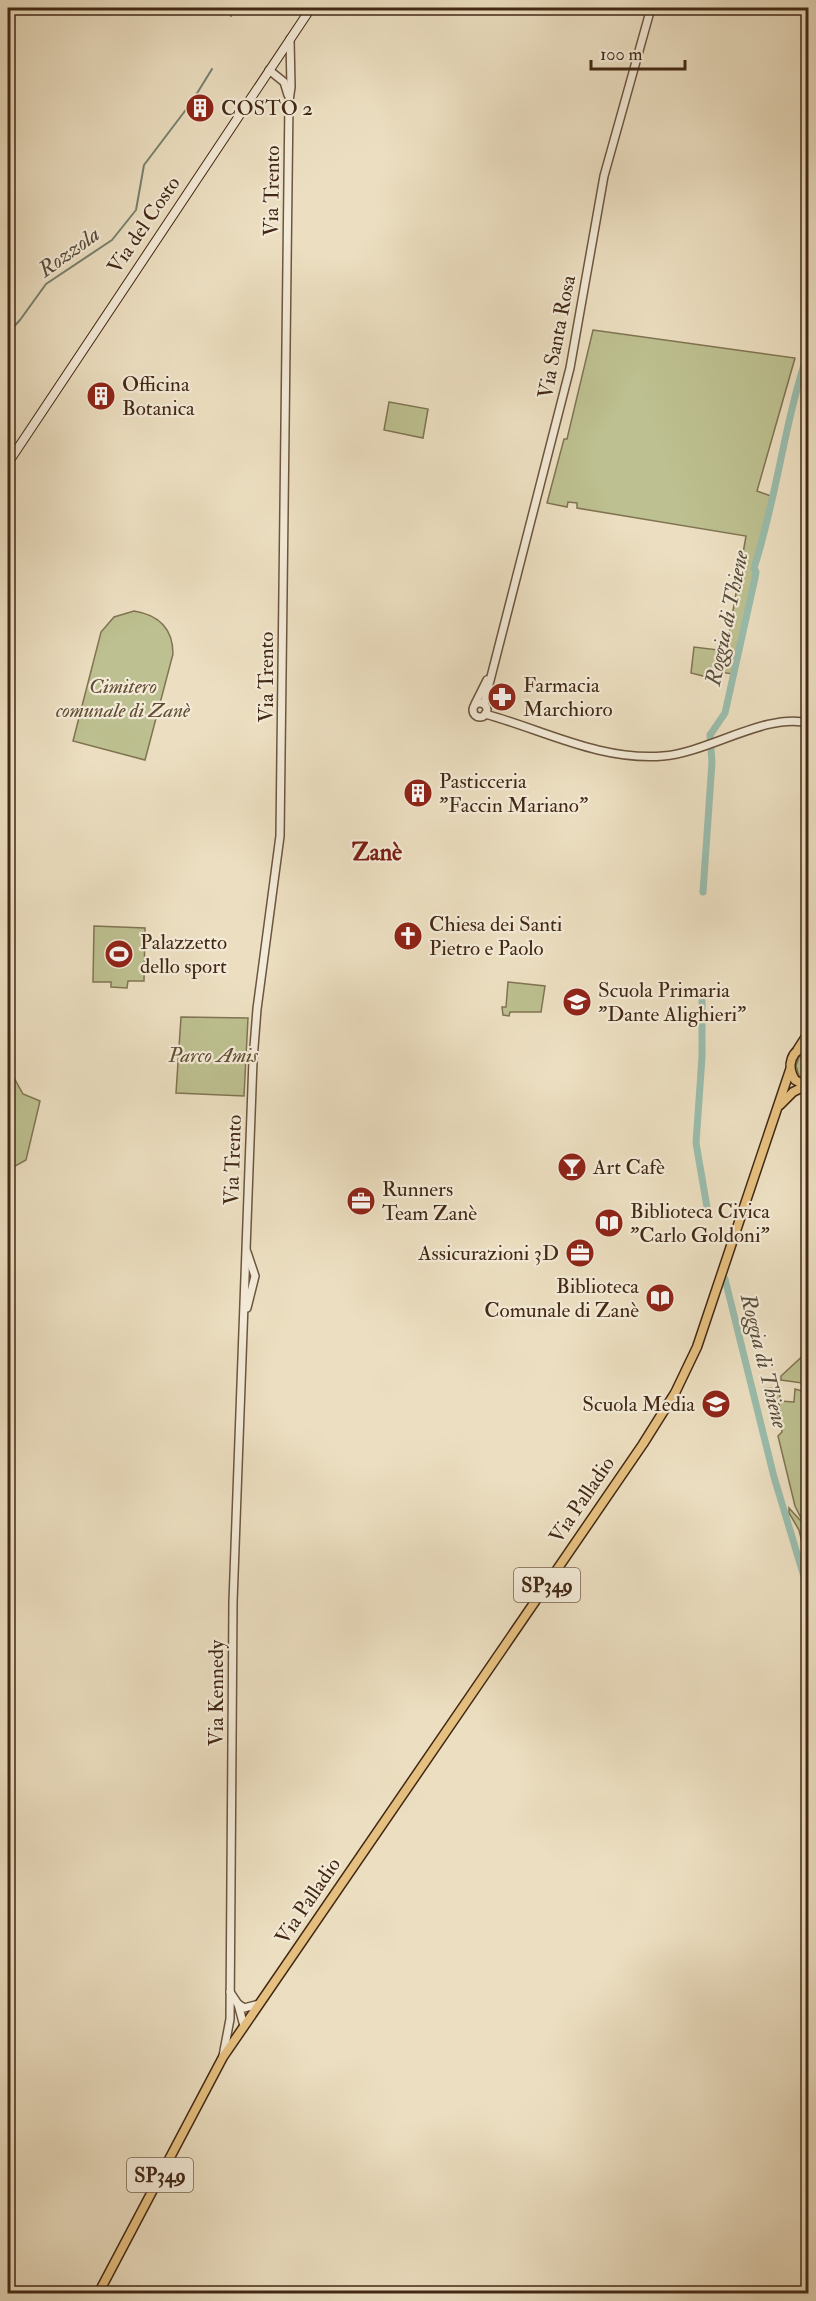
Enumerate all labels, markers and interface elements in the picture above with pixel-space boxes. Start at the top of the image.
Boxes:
scale bar [591,33,686,71]
text: 100 m [600,43,643,66]
building icon: COSTO 2 [184,92,216,124]
place label: COSTO 2 [221,95,313,122]
street label: Via Trento [258,145,286,237]
street label: Via del Costo [102,171,186,279]
water label: Rozzola [32,220,105,284]
street label: Via Santa Rosa [532,273,582,401]
place label: Officina Botanica [122,371,195,422]
building icon: Officina Botanica [85,380,117,412]
water label: Roggia di Thiene [699,547,755,689]
street label: Via Trento [253,632,280,722]
place label: Farmacia Marchioro [523,672,613,723]
park label: Cimitero comunale di Zanè [56,673,191,724]
pharmacy icon: Farmacia Marchioro [486,681,518,713]
place label: Pasticceria "Faccin Mariano" [439,768,588,819]
building icon: Pasticceria "Faccin Mariano" [402,777,434,809]
district label: Zanè [352,837,402,868]
place label: Chiesa dei Santi Pietro e Paolo [429,911,563,962]
church icon: Chiesa dei Santi Pietro e Paolo [392,920,424,952]
place label: Palazzetto dello sport [140,929,227,980]
sports icon: Palazzetto dello sport [103,938,135,970]
place label: Scuola Primaria "Dante Alighieri" [598,977,746,1028]
school or university icon: Scuola Primaria "Dante Alighieri" [561,986,593,1018]
park label: Parco Amis [167,1042,259,1069]
street label: Via Trento [218,1114,248,1206]
bar icon: Art Cafè [556,1151,588,1183]
place label: Art Cafè [592,1154,665,1181]
place label: Runners Team Zanè [382,1176,477,1227]
office icon: Runners Team Zanè [345,1185,377,1217]
place label: Biblioteca Civica "Carlo Goldoni" [630,1198,770,1249]
library icon: Biblioteca Civica "Carlo Goldoni" [593,1207,625,1239]
office icon: Assicurazioni 3D [564,1237,596,1269]
place label: Assicurazioni 3D [417,1240,559,1267]
place label: Biblioteca Comunale di Zanè [484,1273,639,1324]
library icon: Biblioteca Comunale di Zanè [644,1282,676,1314]
water label: Roggia di Thiene [734,1290,794,1432]
school or university icon: Scuola Media [700,1388,732,1420]
place label: Scuola Media [582,1391,695,1418]
street label: Via Palladio [543,1451,621,1549]
road number: SP349 [514,1568,580,1602]
street label: Via Kennedy [203,1639,230,1746]
street label: Via Palladio [269,1852,347,1950]
road number: SP349 [127,2158,193,2192]

